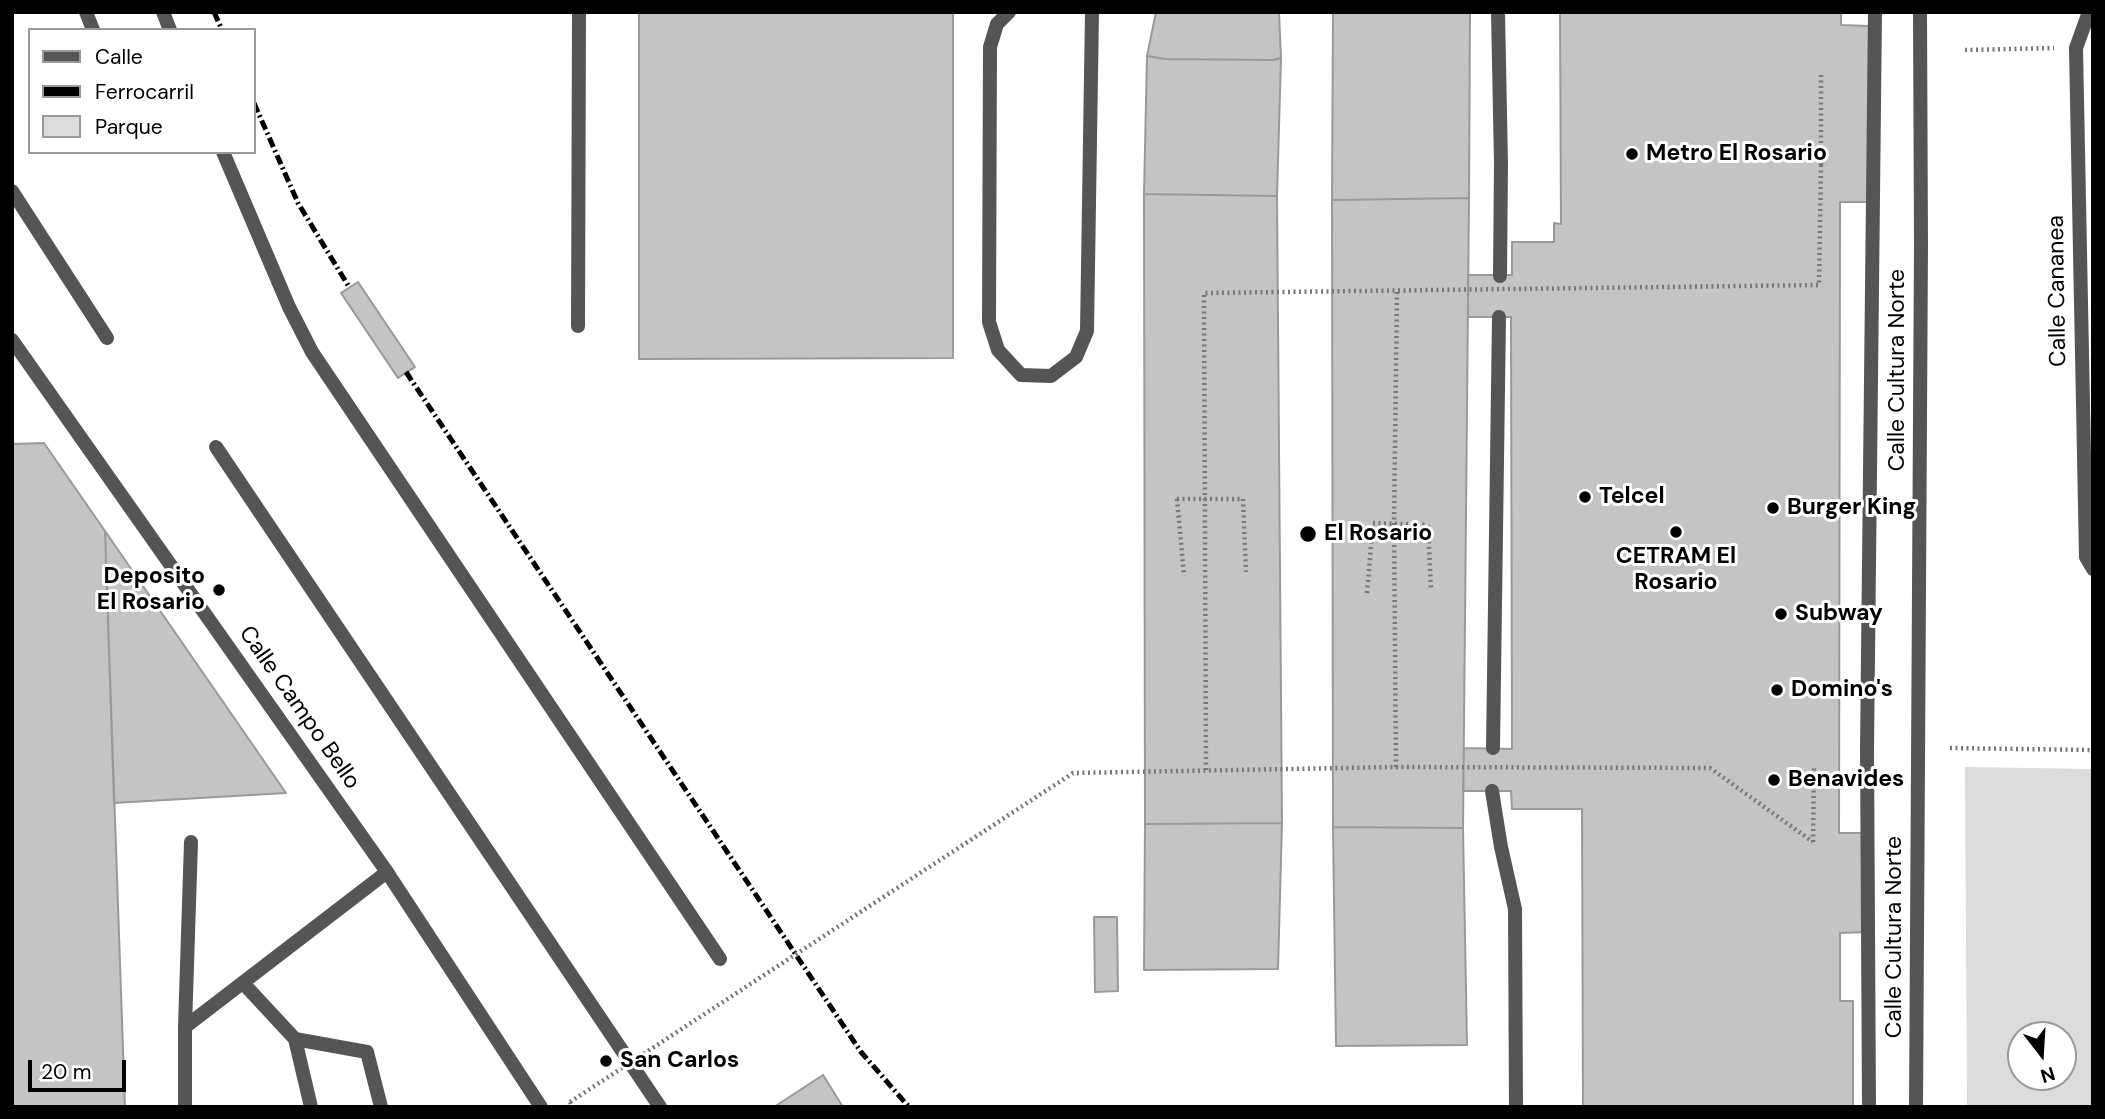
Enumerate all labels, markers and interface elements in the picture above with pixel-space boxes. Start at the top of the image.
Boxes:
legend [28,28,256,154]
text: Calle [95,43,143,71]
text: Ferrocarril [95,78,194,106]
text: Parque [95,113,163,141]
place label: Metro El Rosario [1646,140,1827,168]
marker: Metro El Rosario [1624,146,1640,162]
street label: Calle Cananea [2043,215,2073,367]
street label: Calle Cultura Norte [1884,269,1912,471]
place label: Telcel [1599,483,1665,511]
marker: Telcel [1577,489,1593,505]
place label: Burger King [1787,494,1916,522]
marker: Burger King [1765,500,1781,516]
place label: El Rosario [1324,520,1432,548]
marker: El Rosario [1298,524,1318,544]
marker: CETRAM El Rosario [1668,524,1684,540]
place label: CETRAM El Rosario [1616,543,1736,597]
place label: Deposito El Rosario [97,563,205,617]
marker: Deposito El Rosario [211,582,227,598]
place label: Subway [1795,600,1883,628]
marker: Subway [1773,606,1789,622]
street label: Calle Campo Bello [232,621,366,795]
place label: Domino's [1791,676,1893,704]
marker: Domino's [1769,682,1785,698]
place label: Benavides [1788,766,1904,794]
marker: Benavides [1766,772,1782,788]
street label: Calle Cultura Norte [1881,836,1909,1038]
north arrow [2007,1021,2077,1091]
scale bar [32,1046,130,1090]
place label: San Carlos [620,1047,739,1075]
marker: San Carlos [598,1053,614,1069]
text: 20 m [41,1058,92,1086]
text: N [2037,1061,2058,1089]

